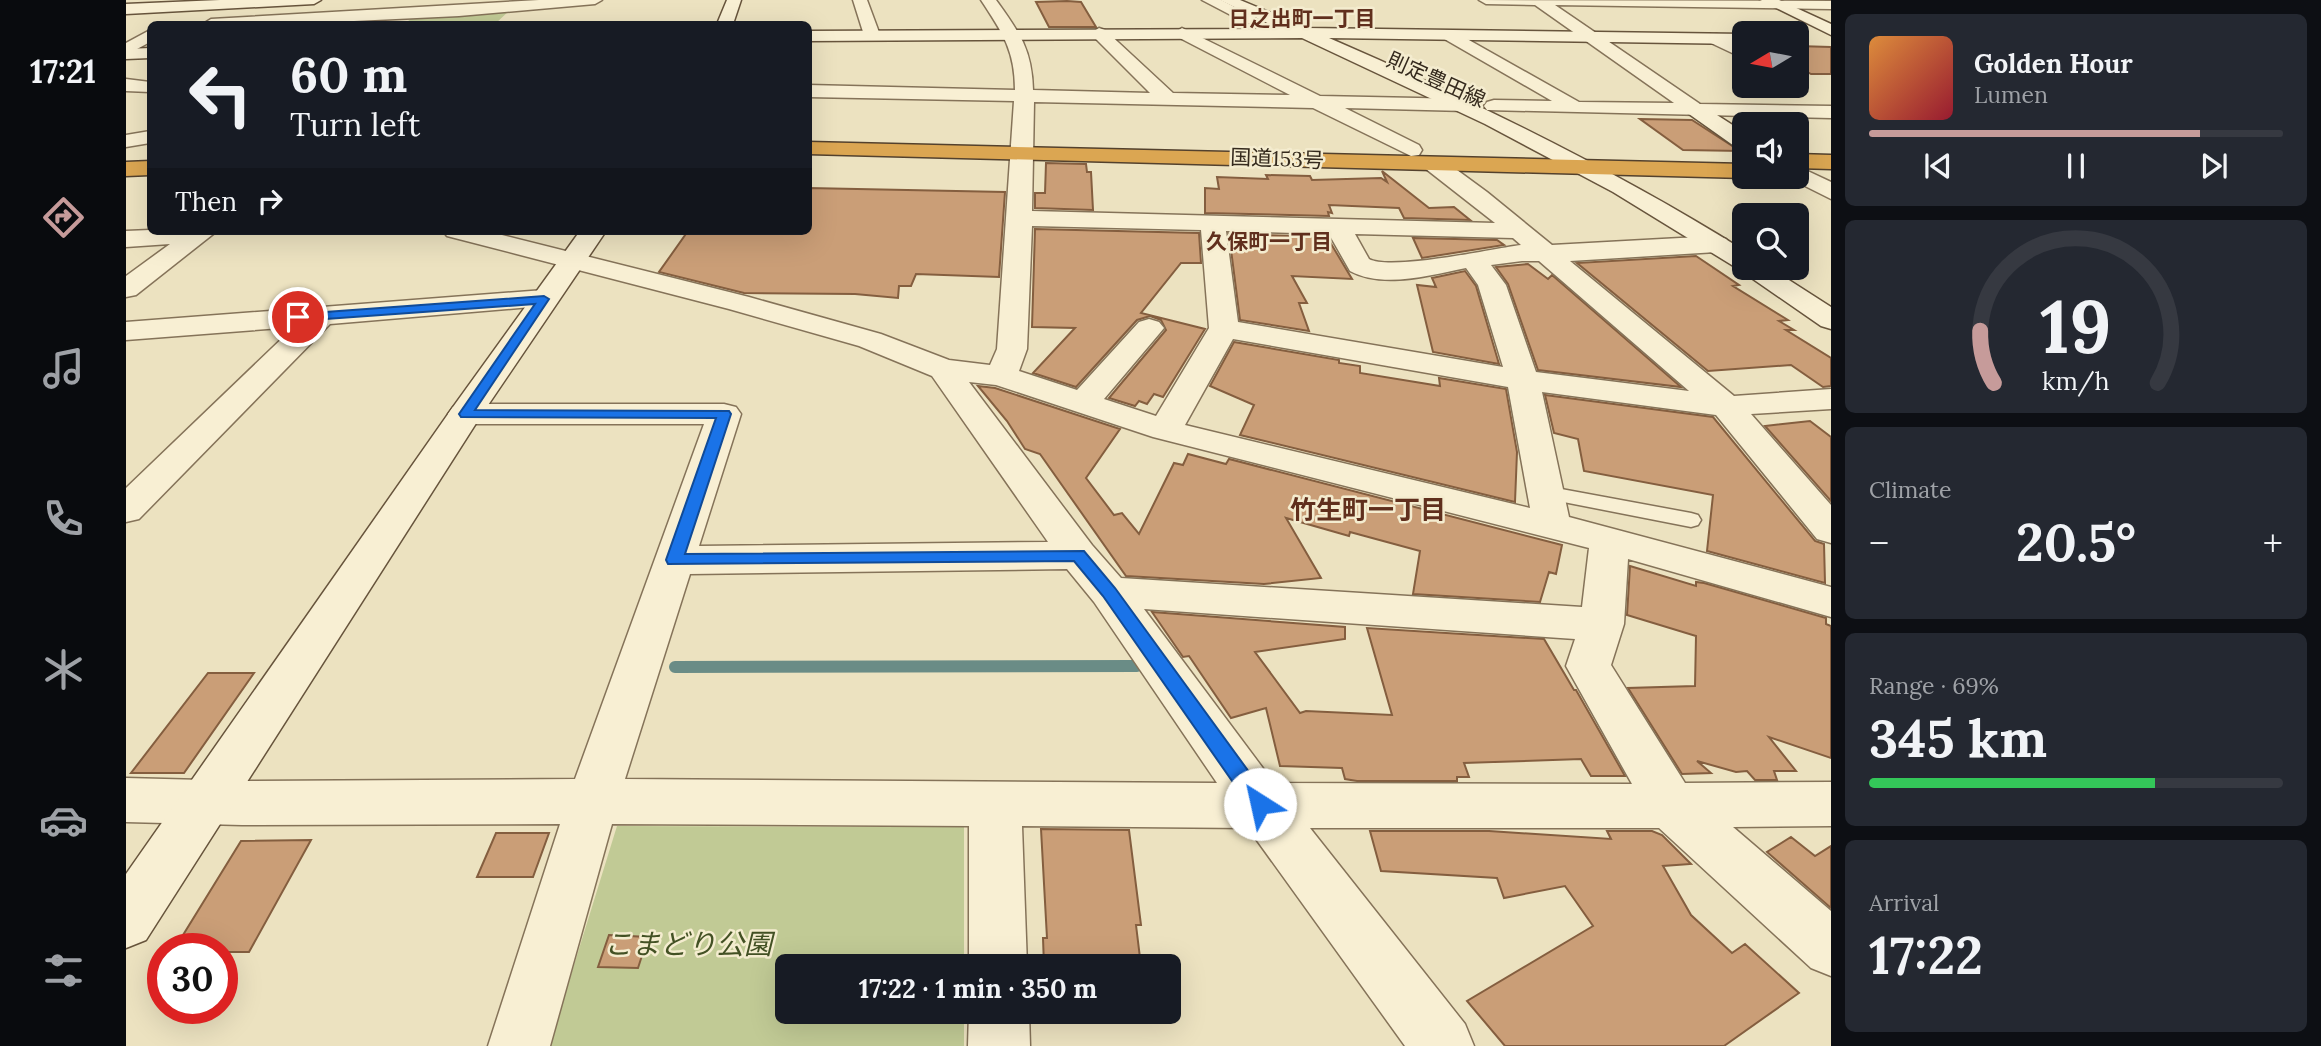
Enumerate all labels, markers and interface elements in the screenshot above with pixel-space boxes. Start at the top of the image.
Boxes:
district label: 日之出町一丁目 [1229,5,1376,32]
north arrow [1732,21,1810,98]
map controls [1732,21,1809,280]
text: 60 m [290,43,407,105]
street label: 則定豊田線 [1383,46,1490,113]
text: Golden Hour [1974,47,2133,80]
icon: left [175,49,266,140]
text: 17:21 [30,51,96,92]
text: Lumen [1974,80,2048,109]
text: Turn left [290,104,420,145]
button: sound [1732,112,1809,189]
street label: 国道153号 [1230,143,1324,174]
icon: previous [1919,147,1957,185]
icon: pause [2057,147,2095,185]
icon: next [2195,147,2233,185]
icon: right [251,182,289,220]
text: Then [175,185,237,218]
icon: directions [39,193,88,242]
button: search [1732,203,1809,280]
district label: 久保町一丁目 [1206,228,1332,255]
text: 19 [2040,280,2112,373]
pin [268,287,328,347]
icon: arrive [279,298,317,336]
icon: music [39,344,88,393]
text: km/h [2042,364,2110,396]
text: Climate [1869,475,1951,504]
district label: 竹生町一丁目 [1290,493,1446,526]
icon: phone [39,494,88,543]
text: 20.5° [2016,509,2136,575]
text: − [1869,519,1889,567]
text: + [2263,519,2283,567]
icon: climate [39,645,88,694]
text: Range · 69% [1869,671,1999,700]
text: 345 km [1869,705,2047,771]
position arrow [1223,767,1297,841]
icon: car [39,796,88,845]
text: Arrival [1869,888,1939,917]
text: 17:22 [1869,922,1983,988]
park label: こまどり公園 [604,926,776,962]
speed limit sign: 30 [147,933,238,1024]
icon: filters [39,946,88,995]
text: 17:22 · 1 min · 350 m [859,972,1097,1005]

